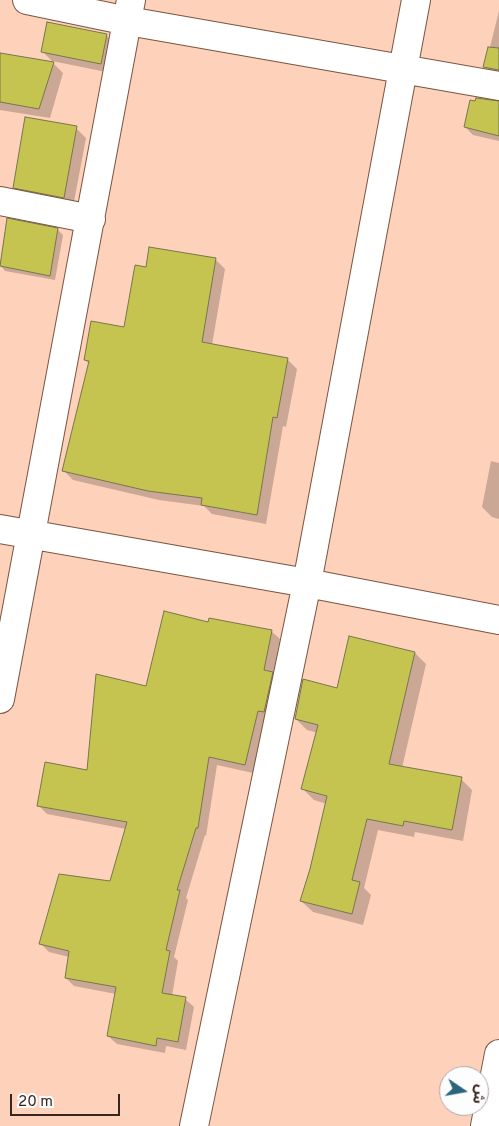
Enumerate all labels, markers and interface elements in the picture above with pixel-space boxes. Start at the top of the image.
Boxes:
north arrow [439,1066,489,1116]
text: ش [468,1083,488,1105]
scale bar [12,1084,122,1116]
text: 20 m [18,1093,53,1112]

